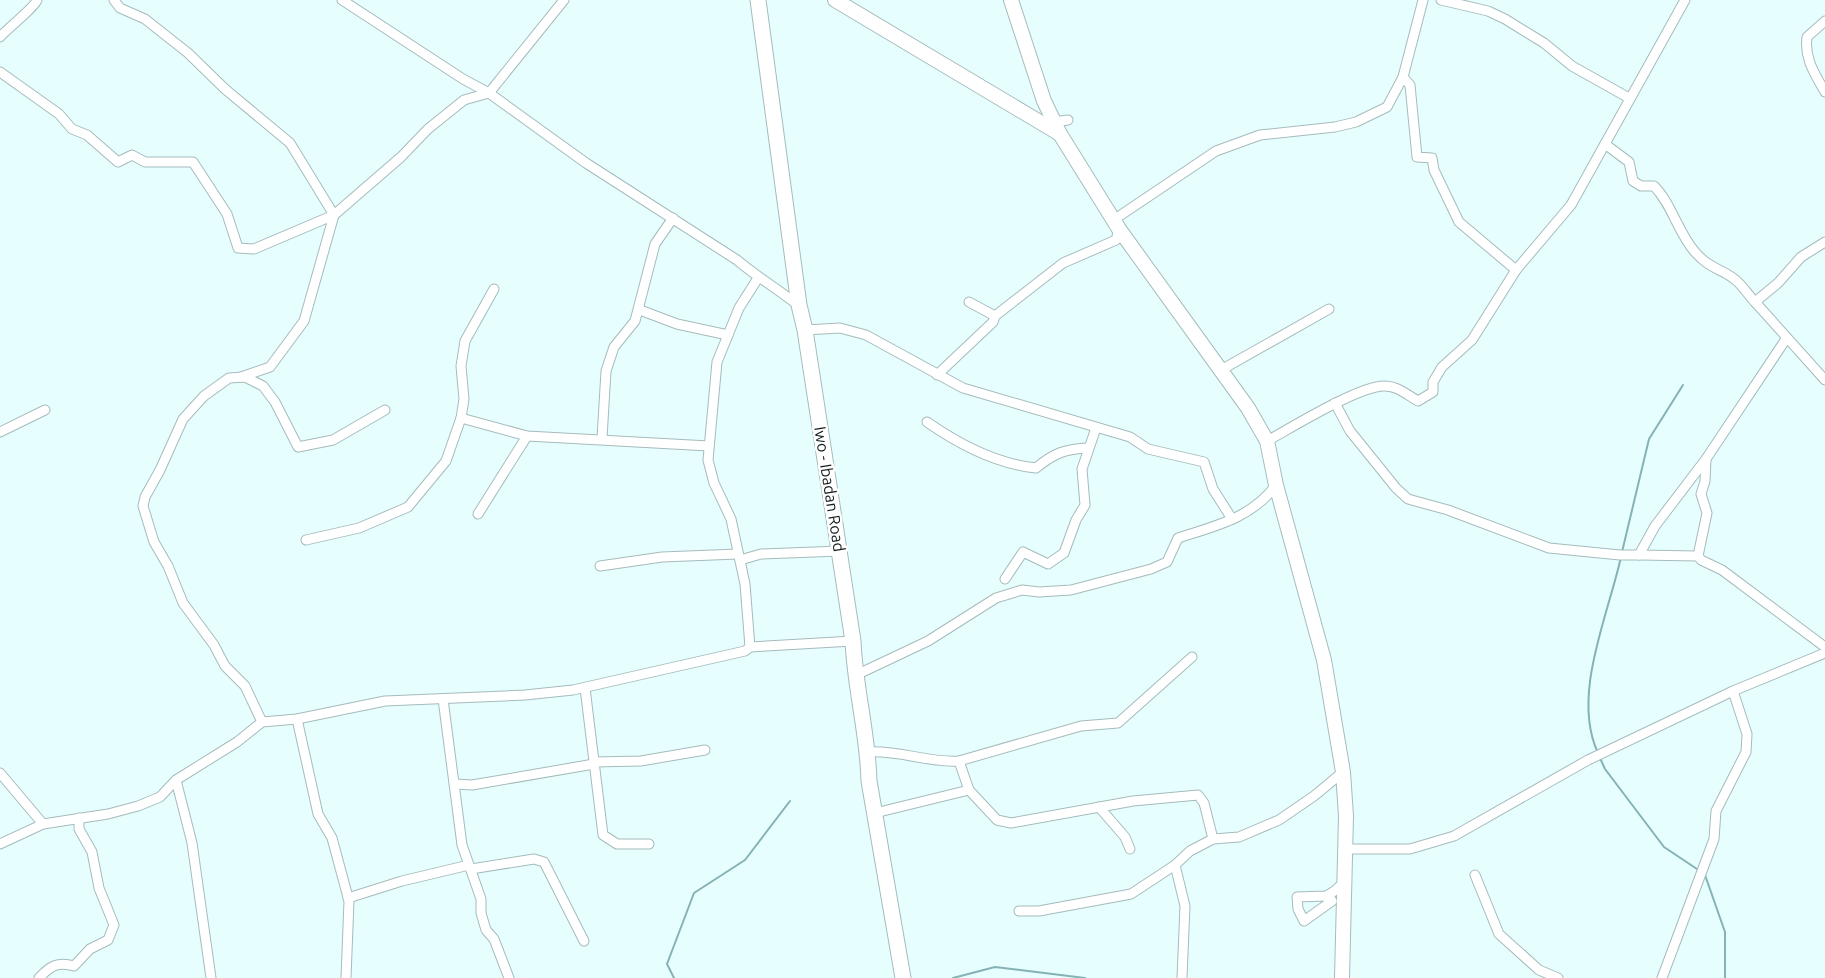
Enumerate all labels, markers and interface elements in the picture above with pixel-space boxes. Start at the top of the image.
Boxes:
street label: Iwo - Ibadan Road [811,425,849,553]

